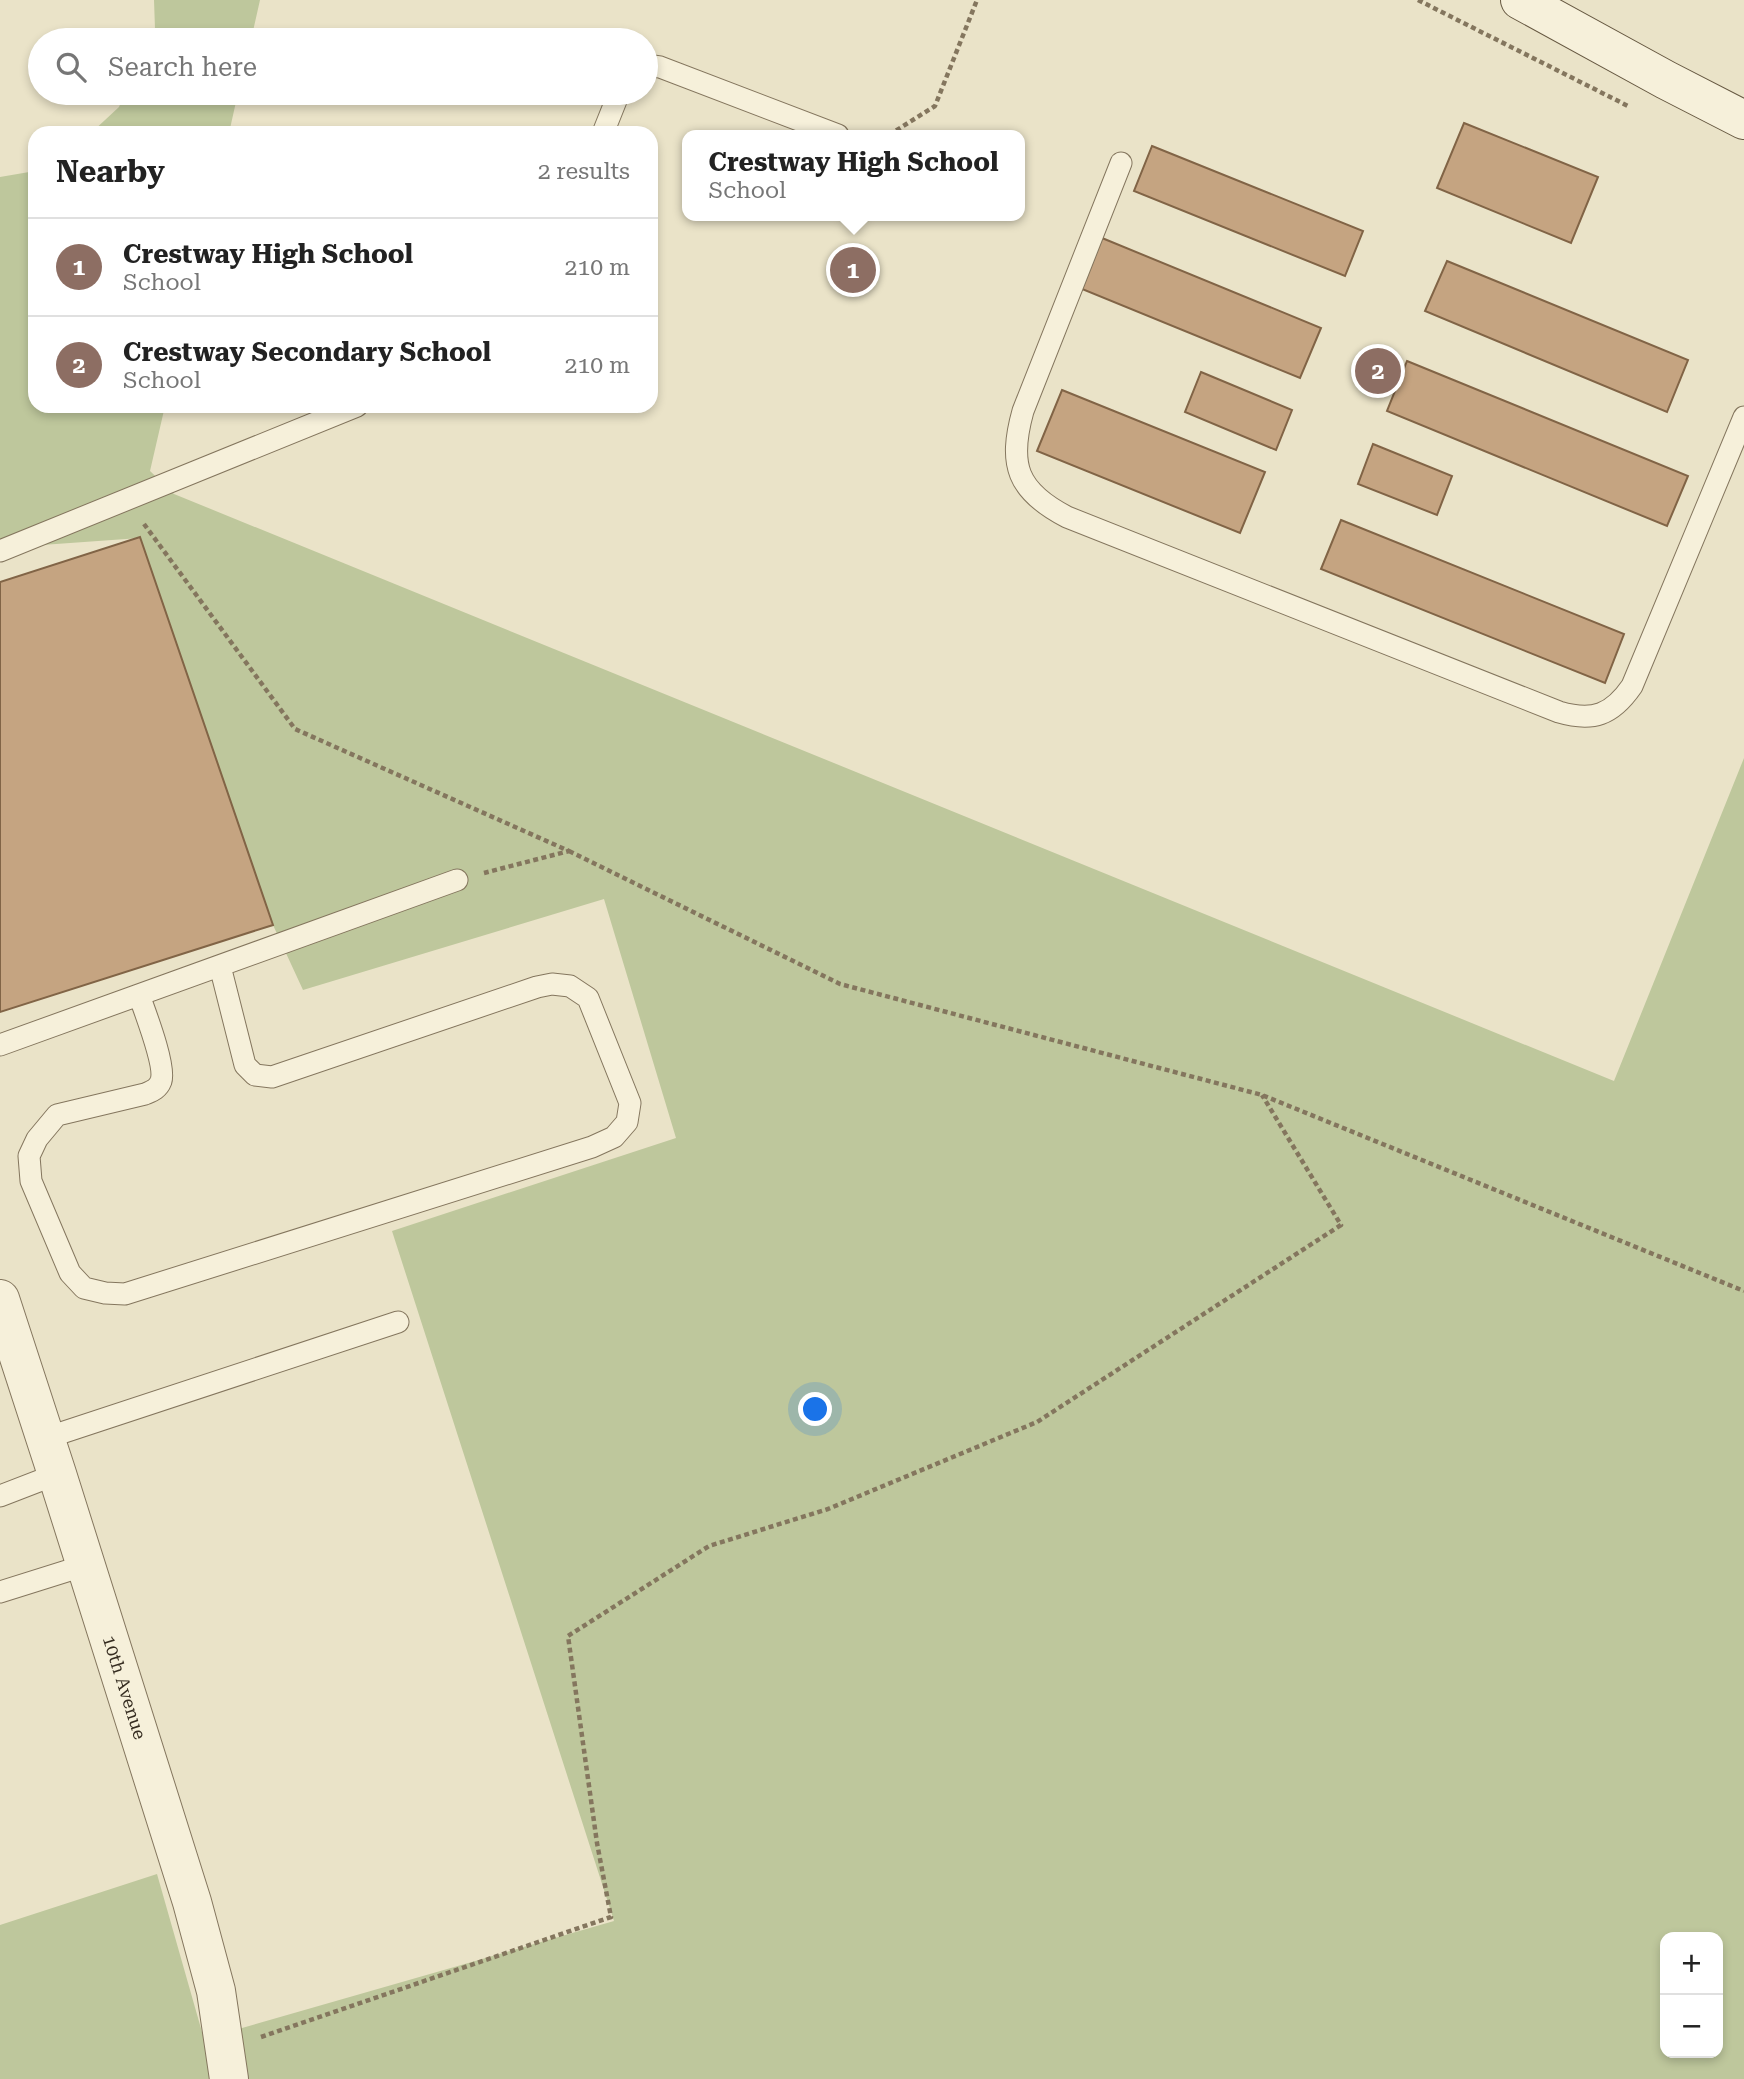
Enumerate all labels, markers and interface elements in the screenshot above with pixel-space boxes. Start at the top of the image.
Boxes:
search box [28,28,658,105]
icon: search [52,48,90,86]
text: Search here [108,52,257,82]
popup [682,130,1025,221]
text: Crestway High School [708,147,999,177]
text: Nearby [56,154,165,189]
text: 2 results [538,158,630,185]
text: School [708,177,786,204]
text: Crestway High School [123,239,413,269]
pin: 1 [830,244,876,296]
text: 1 [73,254,85,281]
text: 210 m [565,254,630,281]
text: School [123,269,201,296]
text: Crestway Secondary School [123,337,491,367]
pin: 2 [1355,345,1401,397]
text: 2 [73,352,85,379]
text: 210 m [565,352,630,379]
text: School [123,367,201,394]
your location [798,1392,832,1426]
street label: 10th Avenue [99,1633,151,1742]
map controls [1660,1932,1723,2058]
button: + [1660,1932,1723,1995]
button: − [1660,1995,1723,2058]

